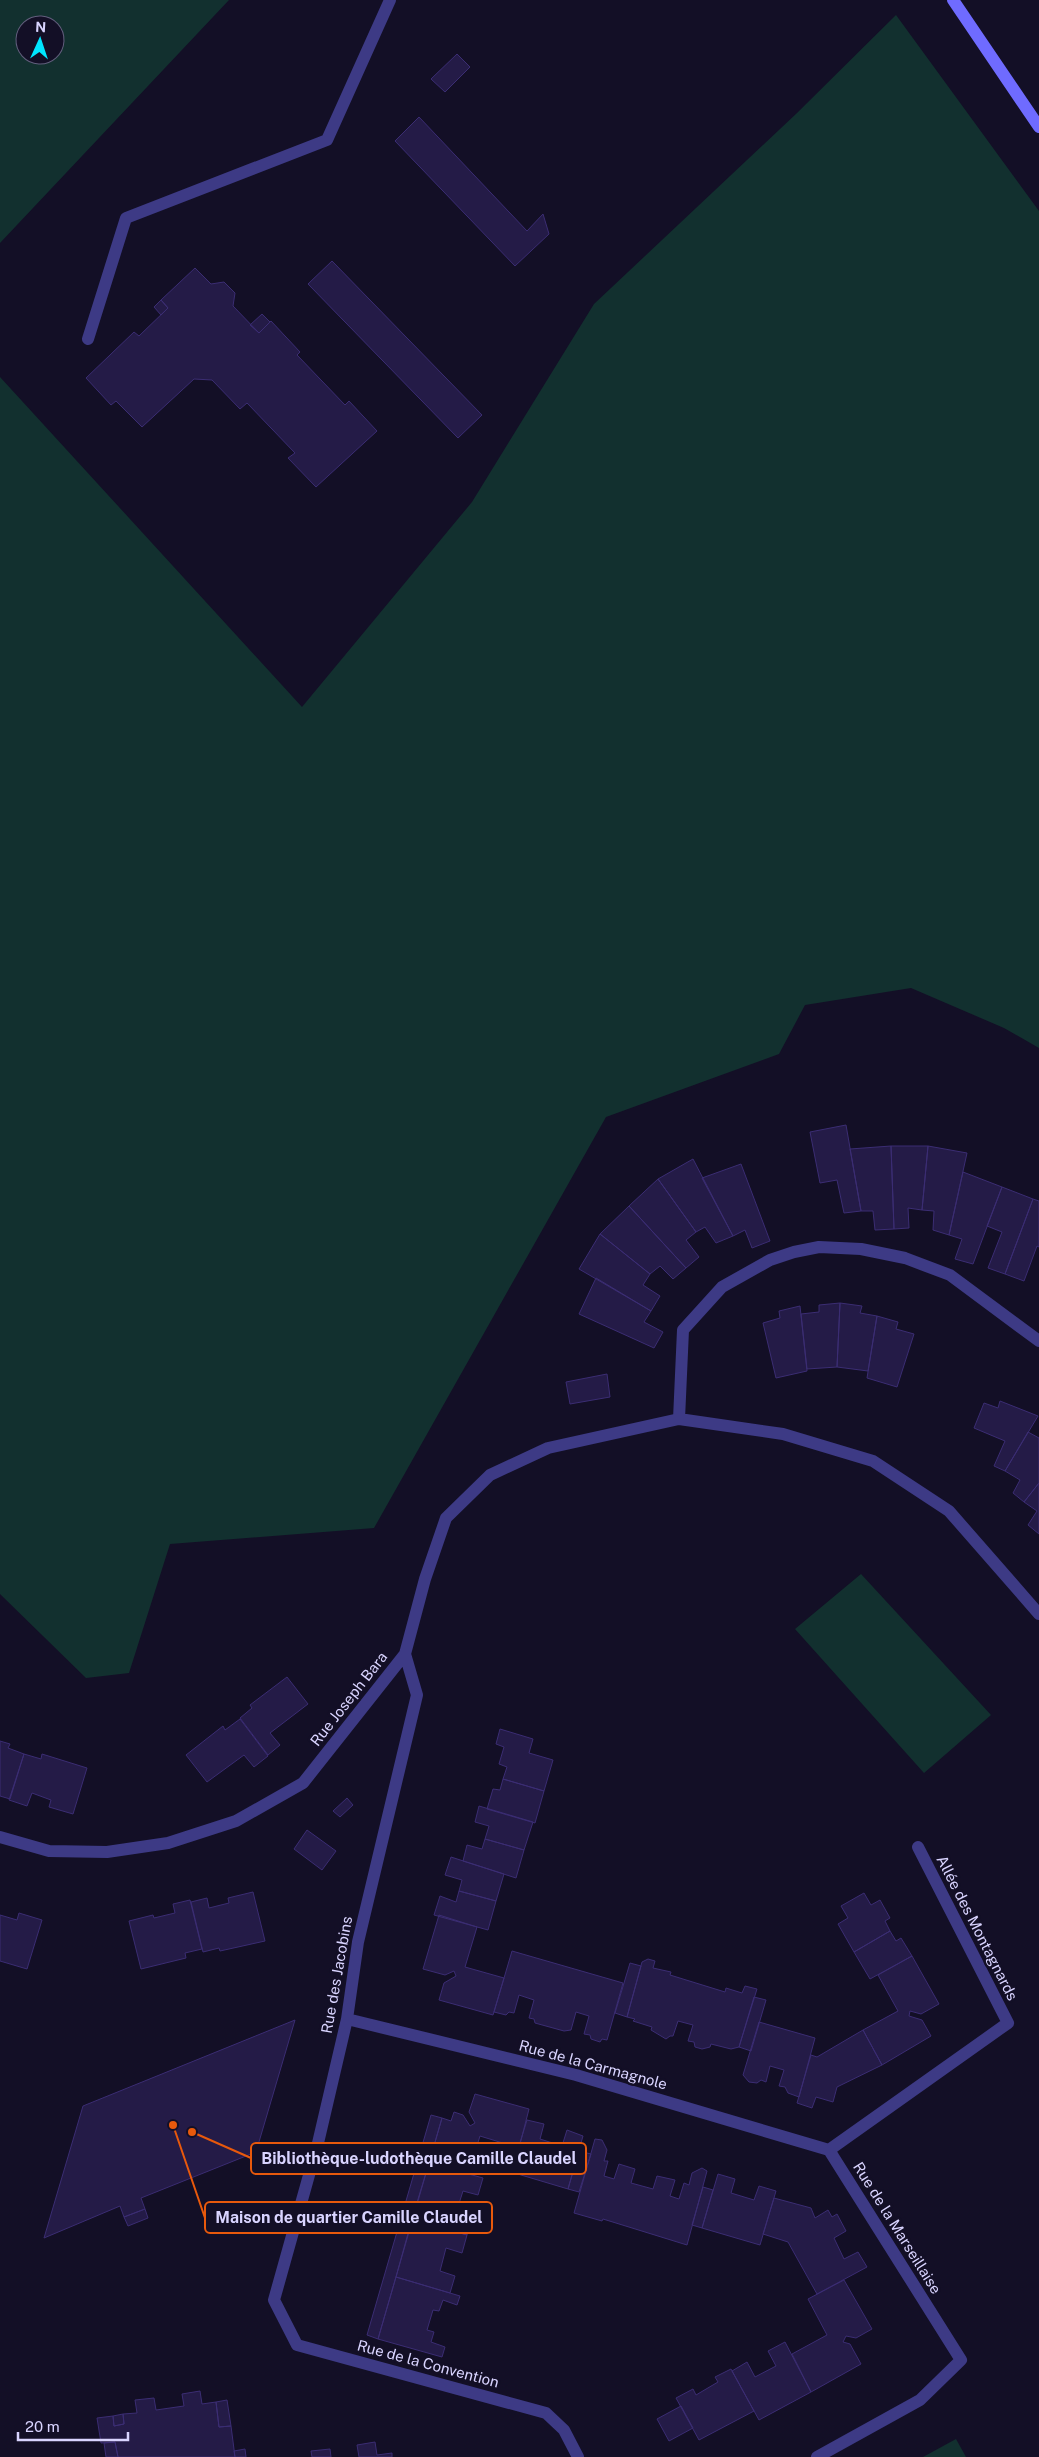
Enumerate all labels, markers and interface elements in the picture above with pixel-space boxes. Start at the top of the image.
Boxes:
north arrow [15,15,65,65]
text: N [35,19,47,35]
street label: Rue Joseph Bara [307,1648,391,1749]
street label: Allée des Montagnards [933,1852,1021,2003]
street label: Rue des Jacobins [318,1915,355,2035]
street label: Rue de la Carmagnole [517,2037,669,2092]
callout: Bibliothèque-ludothèque Camille Claudel [251,2143,586,2174]
text: Bibliothèque-ludothèque Camille Claudel [261,2149,577,2168]
street label: Rue de la Marseillaise [850,2159,945,2297]
callout: Maison de quartier Camille Claudel [205,2202,492,2233]
text: Maison de quartier Camille Claudel [215,2208,483,2227]
street label: Rue de la Convention [355,2336,501,2391]
scale bar [18,2410,128,2442]
text: 20 m [25,2418,60,2435]

